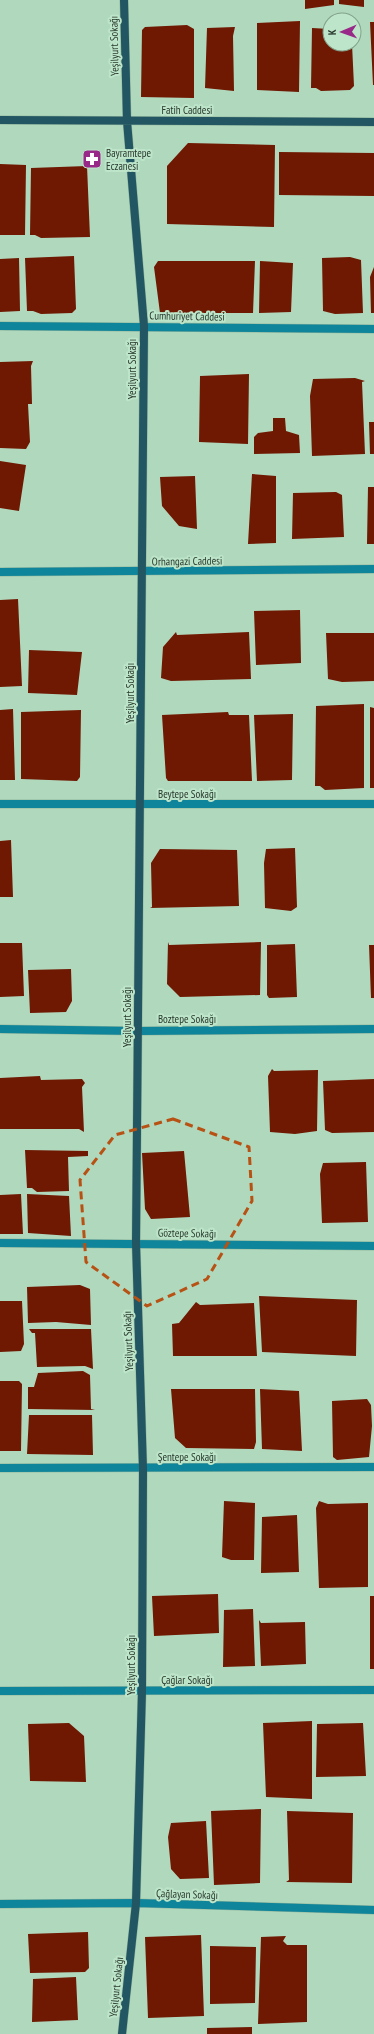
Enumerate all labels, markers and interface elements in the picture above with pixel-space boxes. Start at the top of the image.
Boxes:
north arrow [322,12,362,52]
street label: Yeşilyurt Sokağı [106,16,122,76]
text: K [325,29,339,35]
street label: Fatih Caddesi [162,103,213,117]
place label: Bayramtepe Eczanesi [106,146,152,173]
pharmacy icon: Bayramtepe Eczanesi [81,148,103,170]
street label: Cumhuriyet Caddesi [149,308,225,324]
street label: Yeşilyurt Sokağı [125,339,139,399]
street label: Orhangazi Caddesi [152,553,222,569]
street label: Yeşilyurt Sokağı [123,663,137,723]
street label: Beytepe Sokağı [158,787,216,801]
street label: Yeşilyurt Sokağı [120,987,134,1047]
street label: Boztepe Sokağı [158,1012,216,1026]
street label: Göztepe Sokağı [158,1225,216,1241]
street label: Yeşilyurt Sokağı [120,1311,136,1371]
street label: Şentepe Sokağı [158,1450,216,1464]
street label: Yeşilyurt Sokağı [124,1635,138,1695]
street label: Çağlar Sokağı [161,1673,213,1687]
street label: Çağlayan Sokağı [156,1886,218,1902]
street label: Yeşilyurt Sokağı [106,1956,126,2018]

